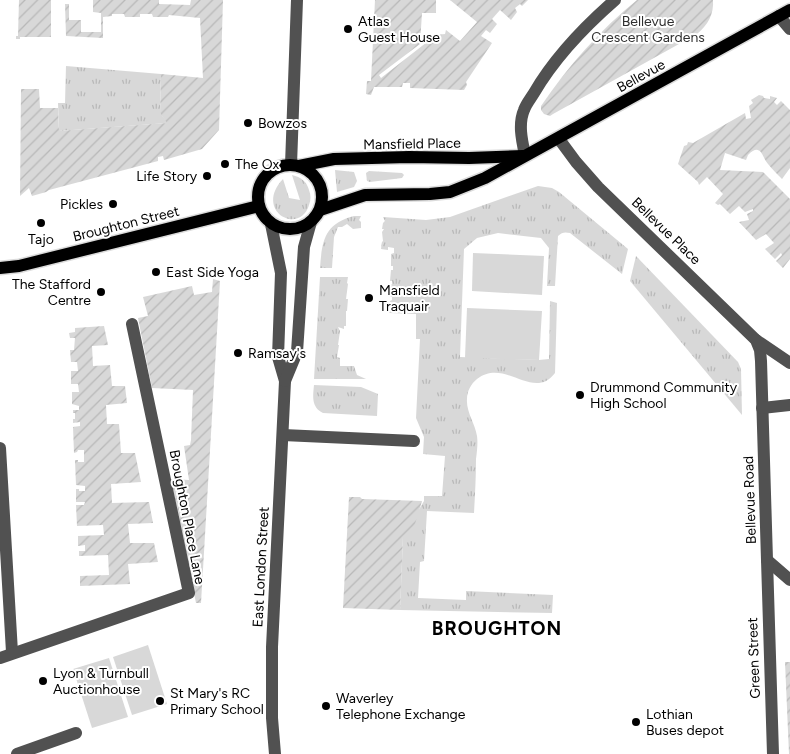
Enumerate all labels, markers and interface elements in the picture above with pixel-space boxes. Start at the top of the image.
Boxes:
place label: Atlas Guest House [358,13,440,46]
park label: Bellevue Crescent Gardens [591,13,705,46]
marker: Atlas Guest House [342,23,354,35]
street label: Bellevue [614,56,668,96]
place label: Bowzos [258,115,307,132]
marker: Bowzos [242,117,254,129]
street label: Mansfield Place [363,135,461,153]
place label: The Ox [235,156,280,173]
marker: The Ox [219,158,231,170]
place label: Life Story [136,168,198,185]
marker: Life Story [201,170,213,182]
street label: Bellevue Place [628,194,704,268]
place label: Pickles [60,196,103,213]
marker: Pickles [107,198,119,210]
street label: Broughton Street [71,203,181,245]
marker: Tajo [35,217,47,229]
place label: Tajo [28,231,54,248]
place label: East Side Yoga [166,264,259,281]
marker: East Side Yoga [150,266,162,278]
place label: The Stafford Centre [12,276,91,309]
place label: Mansfield Traquair [379,282,440,315]
marker: The Stafford Centre [95,286,107,298]
marker: Mansfield Traquair [363,292,375,304]
place label: Ramsay's [248,345,306,362]
marker: Ramsay's [232,347,244,359]
place label: Drummond Community High School [590,379,738,412]
marker: Drummond Community High School [574,389,586,401]
street label: Broughton Place Lane [166,448,208,586]
street label: Bellevue Road [740,456,760,544]
street label: East London Street [249,506,273,628]
district label: BROUGHTON [432,617,562,640]
street label: Green Street [744,617,764,699]
place label: Lyon & Turnbull Auctionhouse [53,665,149,698]
marker: Lyon & Turnbull Auctionhouse [37,675,49,687]
place label: St Mary's RC Primary School [170,685,264,718]
place label: Waverley Telephone Exchange [336,690,466,723]
marker: St Mary's RC Primary School [154,695,166,707]
marker: Waverley Telephone Exchange [320,700,332,712]
place label: Lothian Buses depot [646,706,724,739]
marker: Lothian Buses depot [630,716,642,728]

